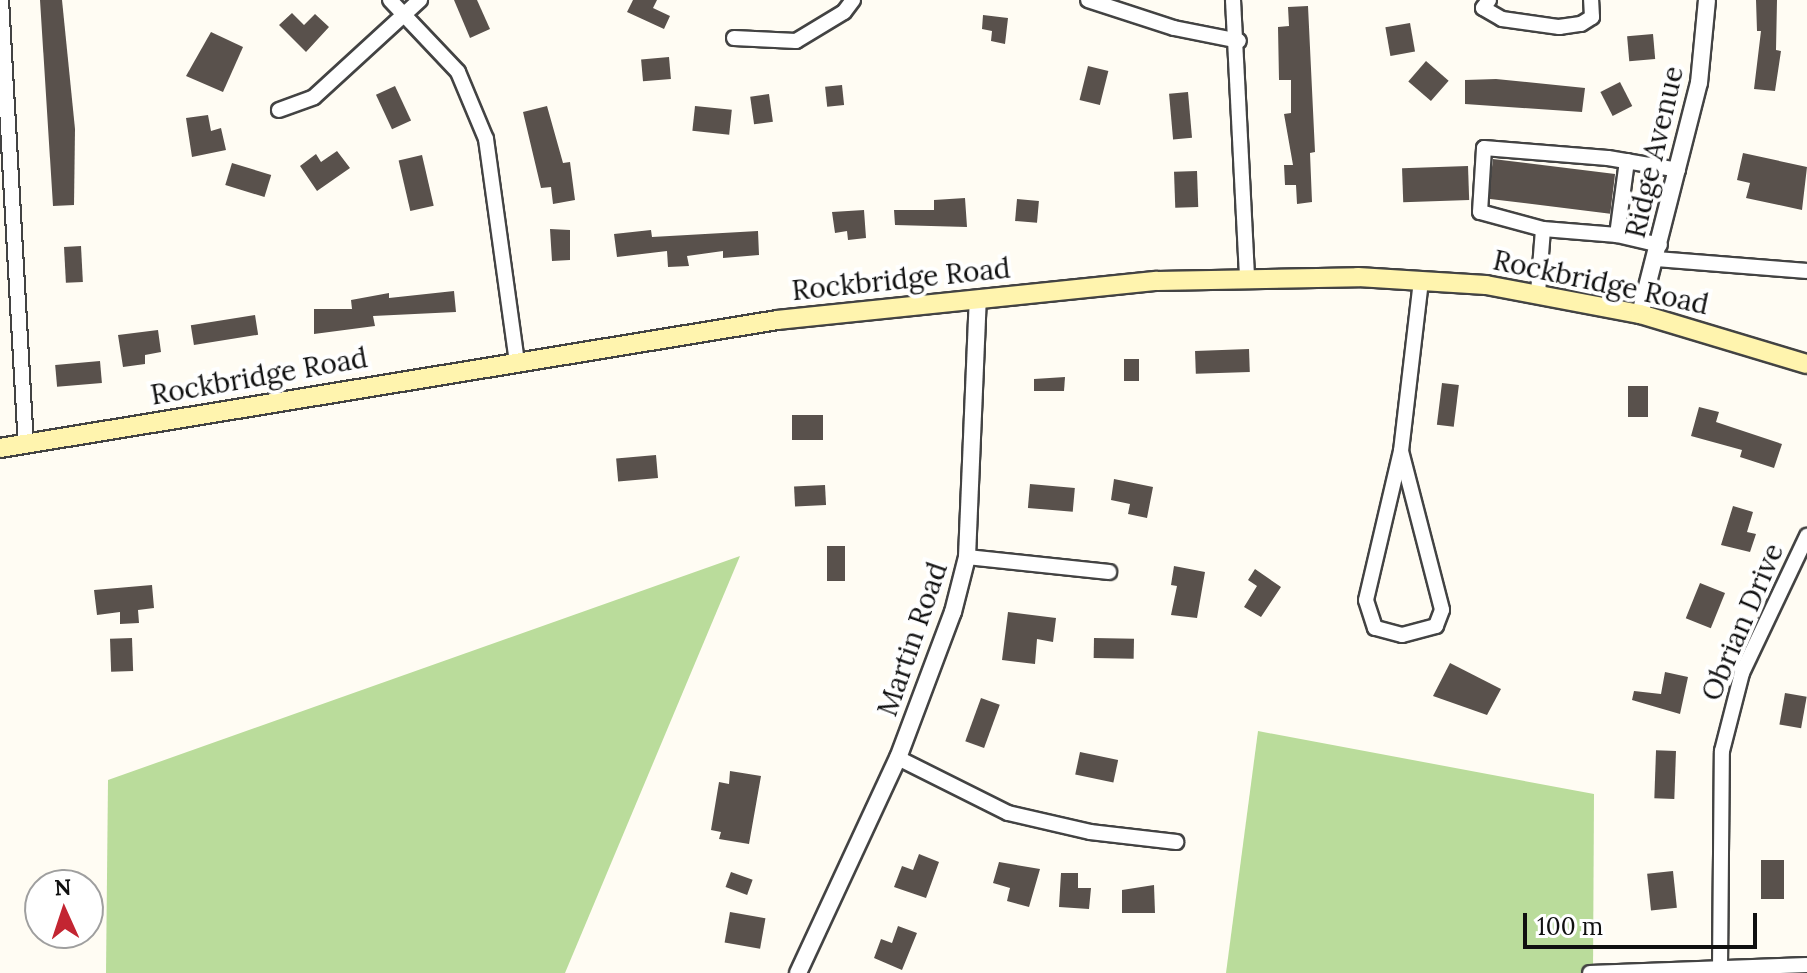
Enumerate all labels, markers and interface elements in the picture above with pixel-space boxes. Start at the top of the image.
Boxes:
street label: Ridge Avenue [1618,63,1690,241]
street label: Rockbridge Road [1490,243,1712,321]
street label: Rockbridge Road [790,251,1012,307]
street label: Rockbridge Road [148,340,370,412]
street label: Obrian Drive [1694,538,1790,706]
street label: Martin Road [870,558,954,720]
north arrow [24,869,104,949]
text: N [54,873,72,901]
scale bar [1527,897,1761,947]
text: 100 m [1537,911,1603,942]

